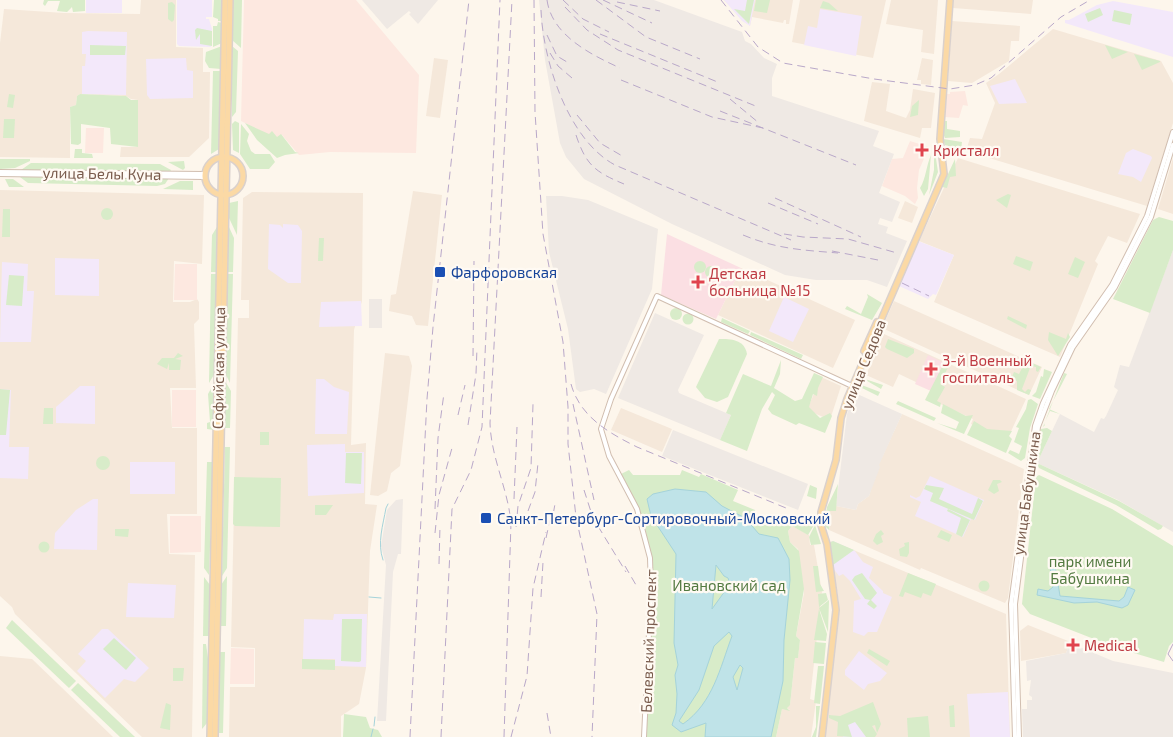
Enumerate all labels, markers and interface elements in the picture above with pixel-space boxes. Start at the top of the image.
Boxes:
place label: Кристалл [933,141,999,159]
marker: Кристалл [915,143,929,157]
street label: улица Белы Куна [42,163,161,184]
place label: Фарфоровская [451,263,557,281]
place label: Детская больница №15 [709,264,810,299]
marker: Фарфоровская [433,265,447,279]
marker: Детская больница №15 [691,275,705,289]
street label: Софийская улица [208,307,229,429]
street label: улица Седова [837,316,890,412]
place label: 3-й Военный госпиталь [942,351,1032,386]
marker: 3-й Военный госпиталь [924,362,938,376]
street label: улица Бабушкина [1008,430,1045,556]
place label: Санкт-Петербург-Сортировочный-Московский [497,509,830,528]
marker: Санкт-Петербург-Сортировочный-Московский [479,511,493,525]
park label: парк имени Бабушкина [1049,552,1131,588]
street label: Белевский проспект [636,569,660,713]
park label: Ивановский сад [672,576,786,594]
place label: Medical [1084,636,1138,654]
marker: Medical [1066,638,1080,652]

